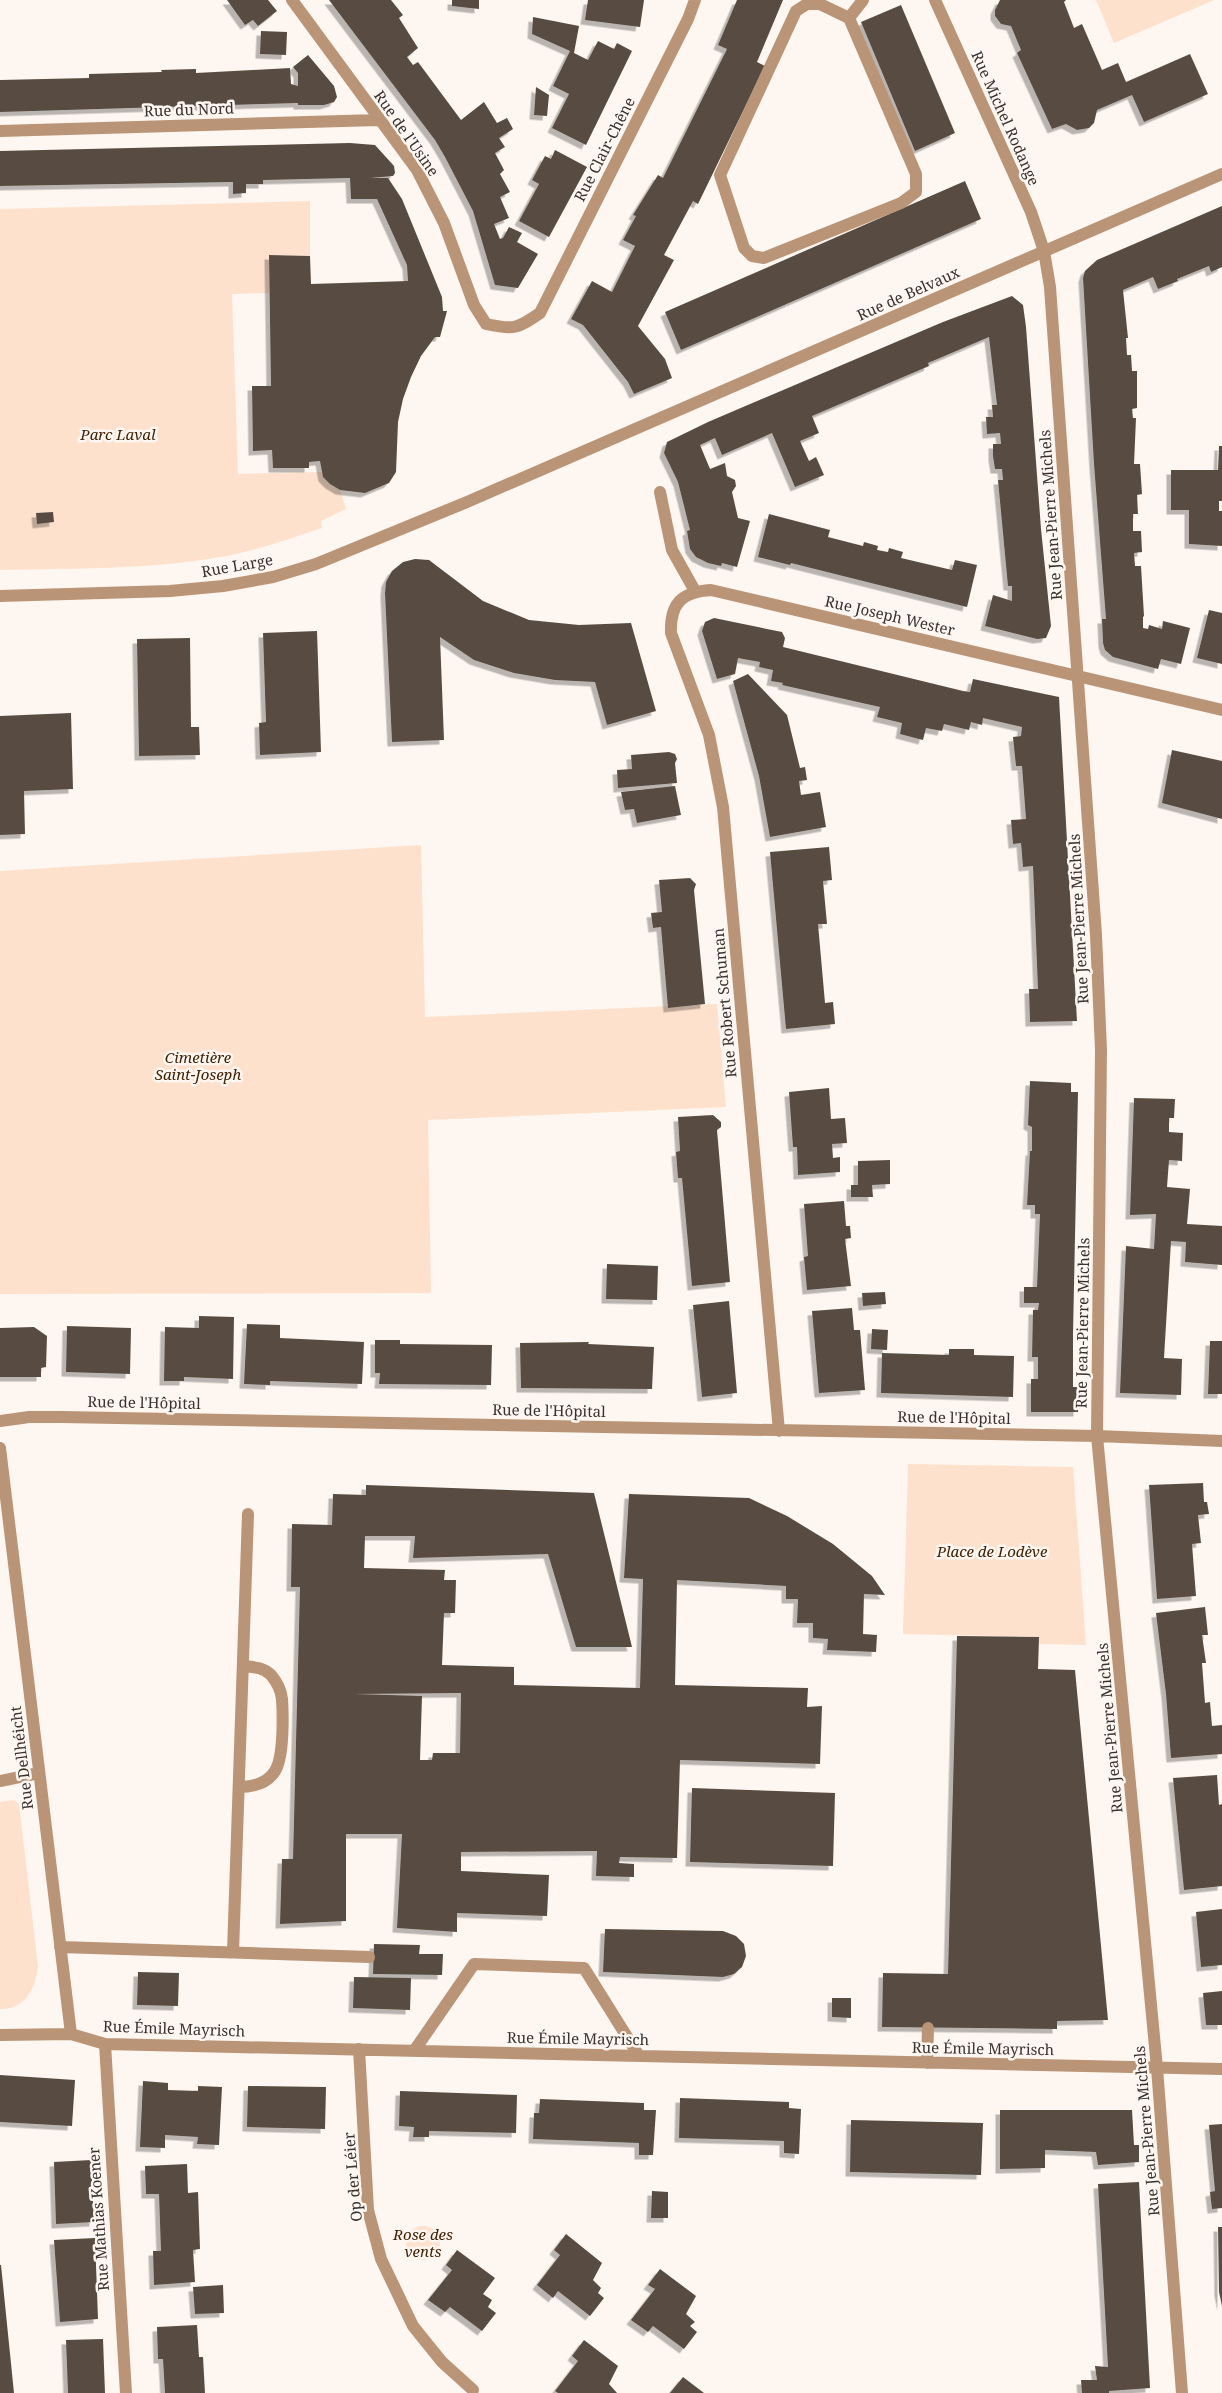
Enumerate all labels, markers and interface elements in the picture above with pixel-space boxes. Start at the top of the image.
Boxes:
street label: Rue Michel Rodange [967,47,1045,189]
street label: Rue de l'Usine [370,86,444,180]
street label: Rue Clair-Chêne [569,93,639,205]
street label: Rue du Nord [144,97,234,121]
street label: Rue de Belvaux [854,261,963,325]
park label: Parc Laval [79,424,156,444]
street label: Rue Jean-Pierre Michels [1034,429,1066,601]
street label: Rue Large [200,549,274,581]
street label: Rue Joseph Wester [823,590,957,640]
street label: Rue Jean-Pierre Michels [1064,833,1092,1005]
street label: Rue Robert Schuman [707,927,741,1079]
park label: Cimetière Saint-Joseph [155,1047,241,1084]
street label: Rue Jean-Pierre Michels [1071,1237,1093,1408]
street label: Rue de l'Hôpital [87,1391,201,1413]
street label: Rue de l'Hôpital [492,1399,606,1421]
street label: Rue de l'Hôpital [897,1406,1011,1428]
park label: Place de Lodève [936,1541,1048,1561]
street label: Rue Jean-Pierre Michels [1092,1642,1126,1814]
street label: Rue Dellhéicht [5,1705,37,1811]
street label: Rue Émile Mayrisch [102,2016,246,2040]
street label: Rue Émile Mayrisch [507,2027,650,2049]
street label: Rue Émile Mayrisch [912,2037,1055,2059]
street label: Rue Jean-Pierre Michels [1129,2045,1163,2217]
street label: Op der Léier [338,2131,366,2223]
street label: Rue Mathias Koener [83,2146,113,2292]
park label: Rose des vents [392,2224,453,2261]

